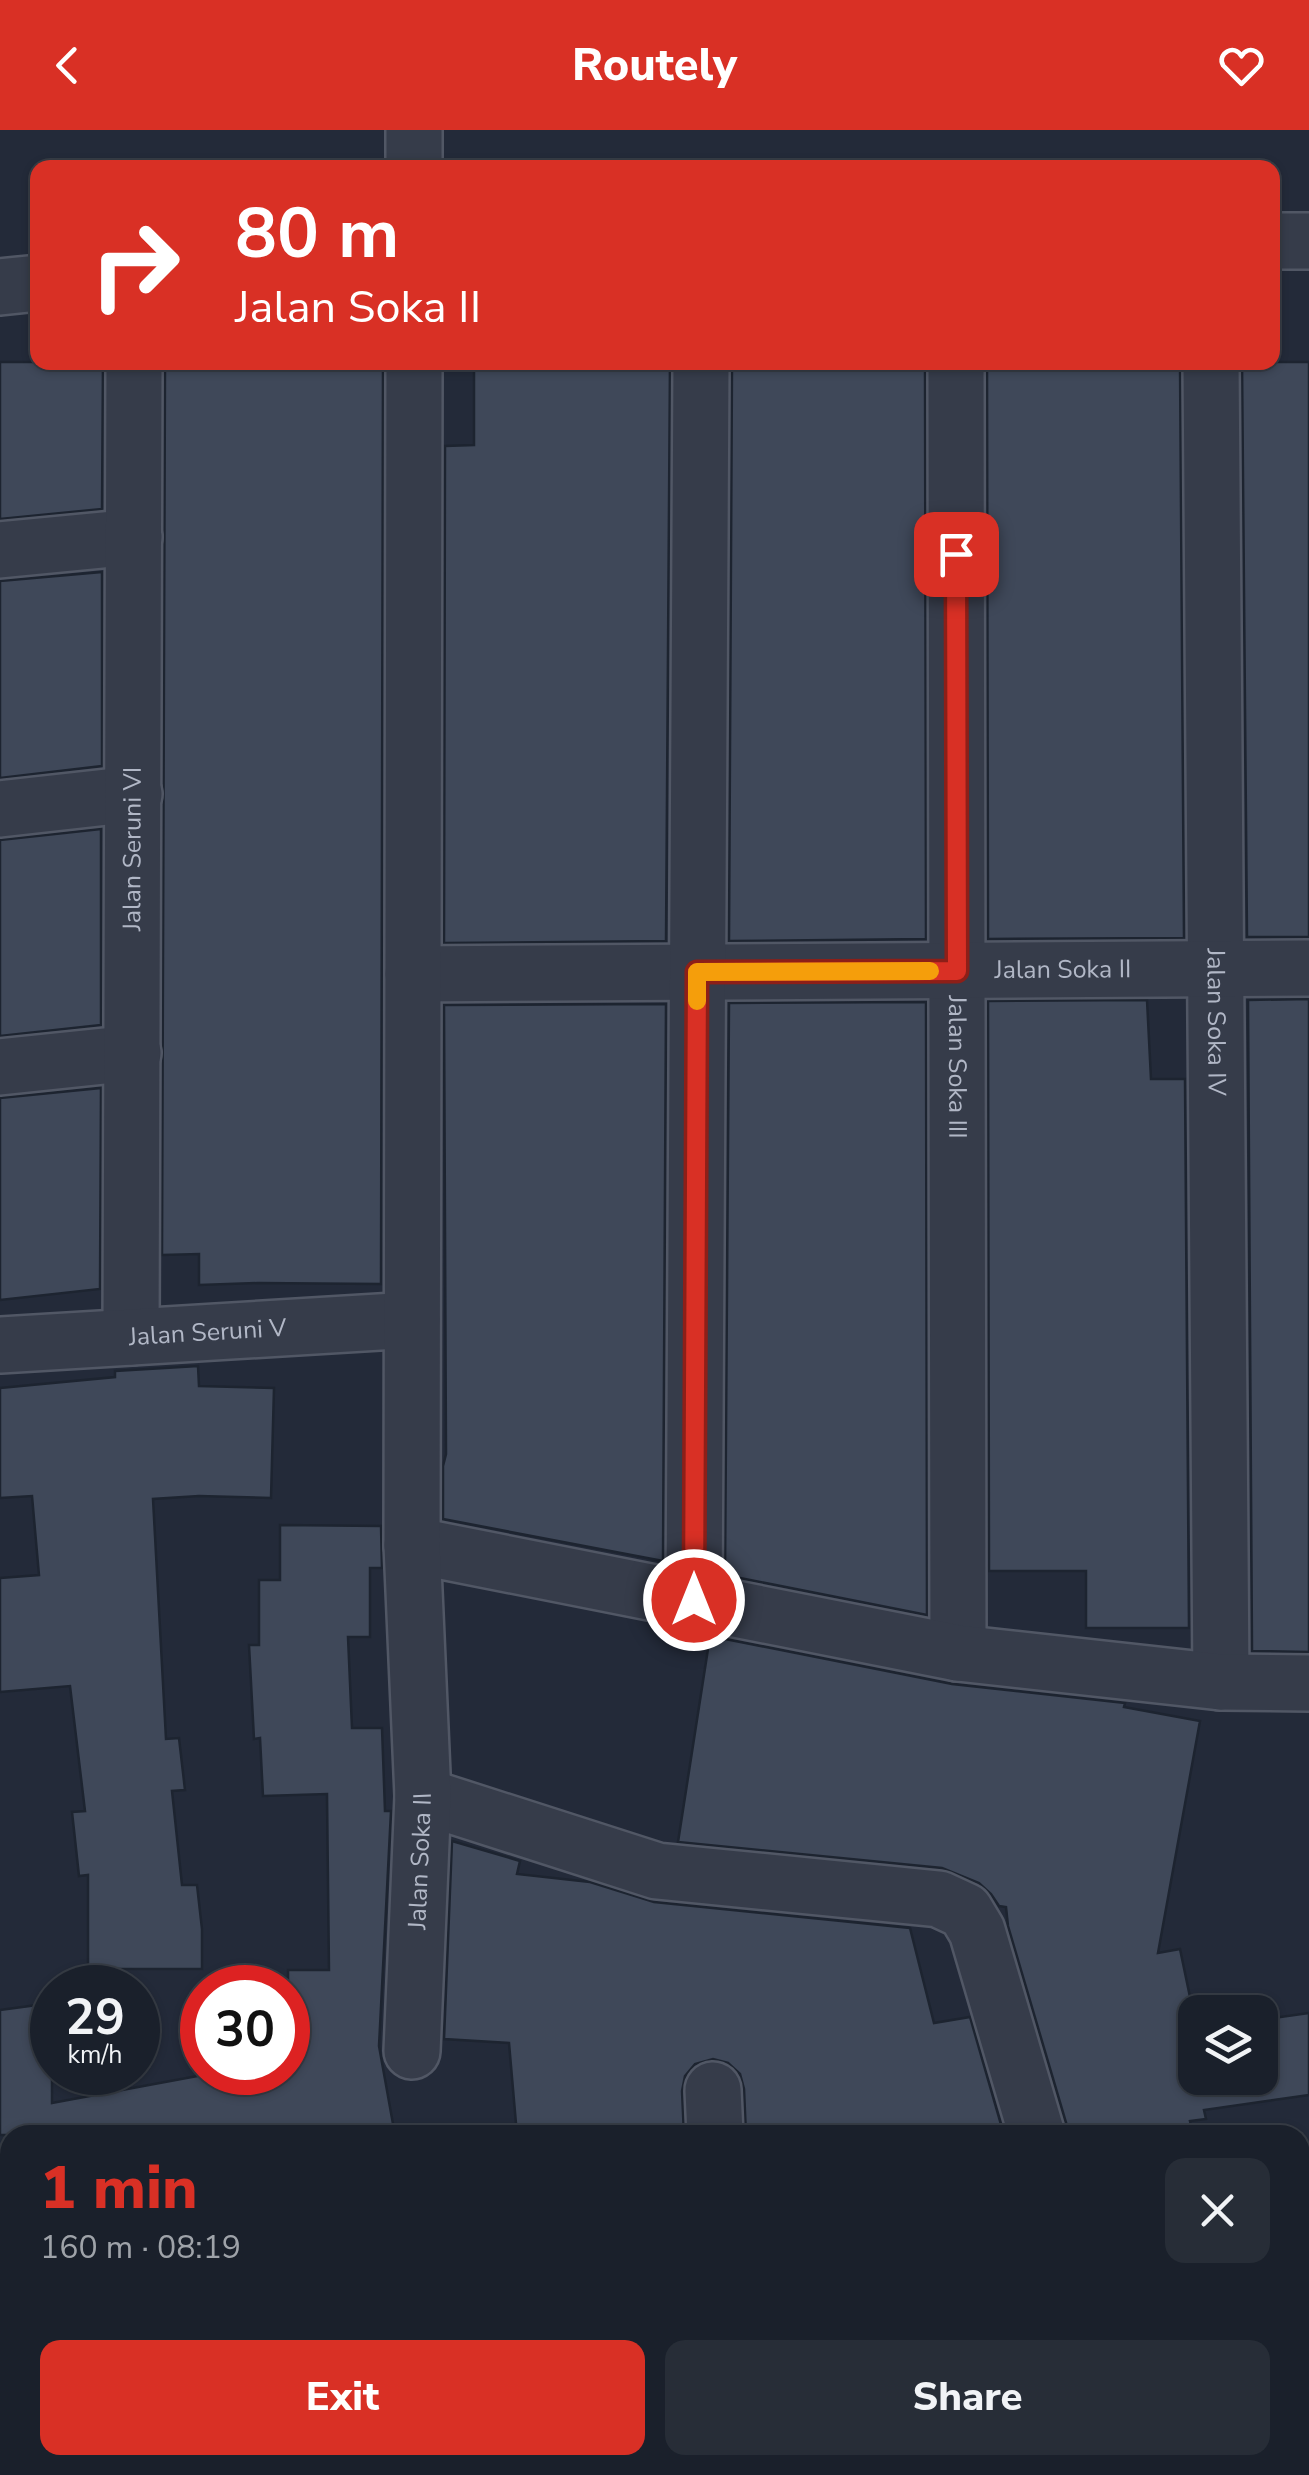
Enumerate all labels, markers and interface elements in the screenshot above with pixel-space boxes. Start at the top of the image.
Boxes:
text: Routely [572,35,737,96]
icon: back [40,38,95,93]
icon: heart [1214,38,1269,93]
text: 80 m [235,186,399,282]
icon: right [70,200,200,330]
text: Jalan Soka II [235,277,481,338]
pin [914,512,999,597]
icon: arrive [929,527,984,582]
street label: Jalan Seruni VI [115,767,150,932]
street label: Jalan Soka IV [1198,947,1234,1097]
street label: Jalan Soka II [993,952,1132,987]
street label: Jalan Soka III [940,994,974,1139]
street label: Jalan Seruni V [127,1311,288,1354]
position arrow [642,1548,746,1652]
street label: Jalan Soka II [400,1792,440,1931]
speed limit sign: 30 [180,1965,310,2095]
text: 29 [65,1983,125,2052]
map controls [1178,1995,1278,2095]
button: layers [1178,1995,1278,2095]
text: km/h [67,2038,123,2072]
text: 1 min [40,2147,198,2229]
button: close [1165,2158,1270,2263]
text: 160 m · 08:19 [40,2226,241,2269]
button: Exit [40,2340,645,2455]
button: Share [665,2340,1270,2455]

